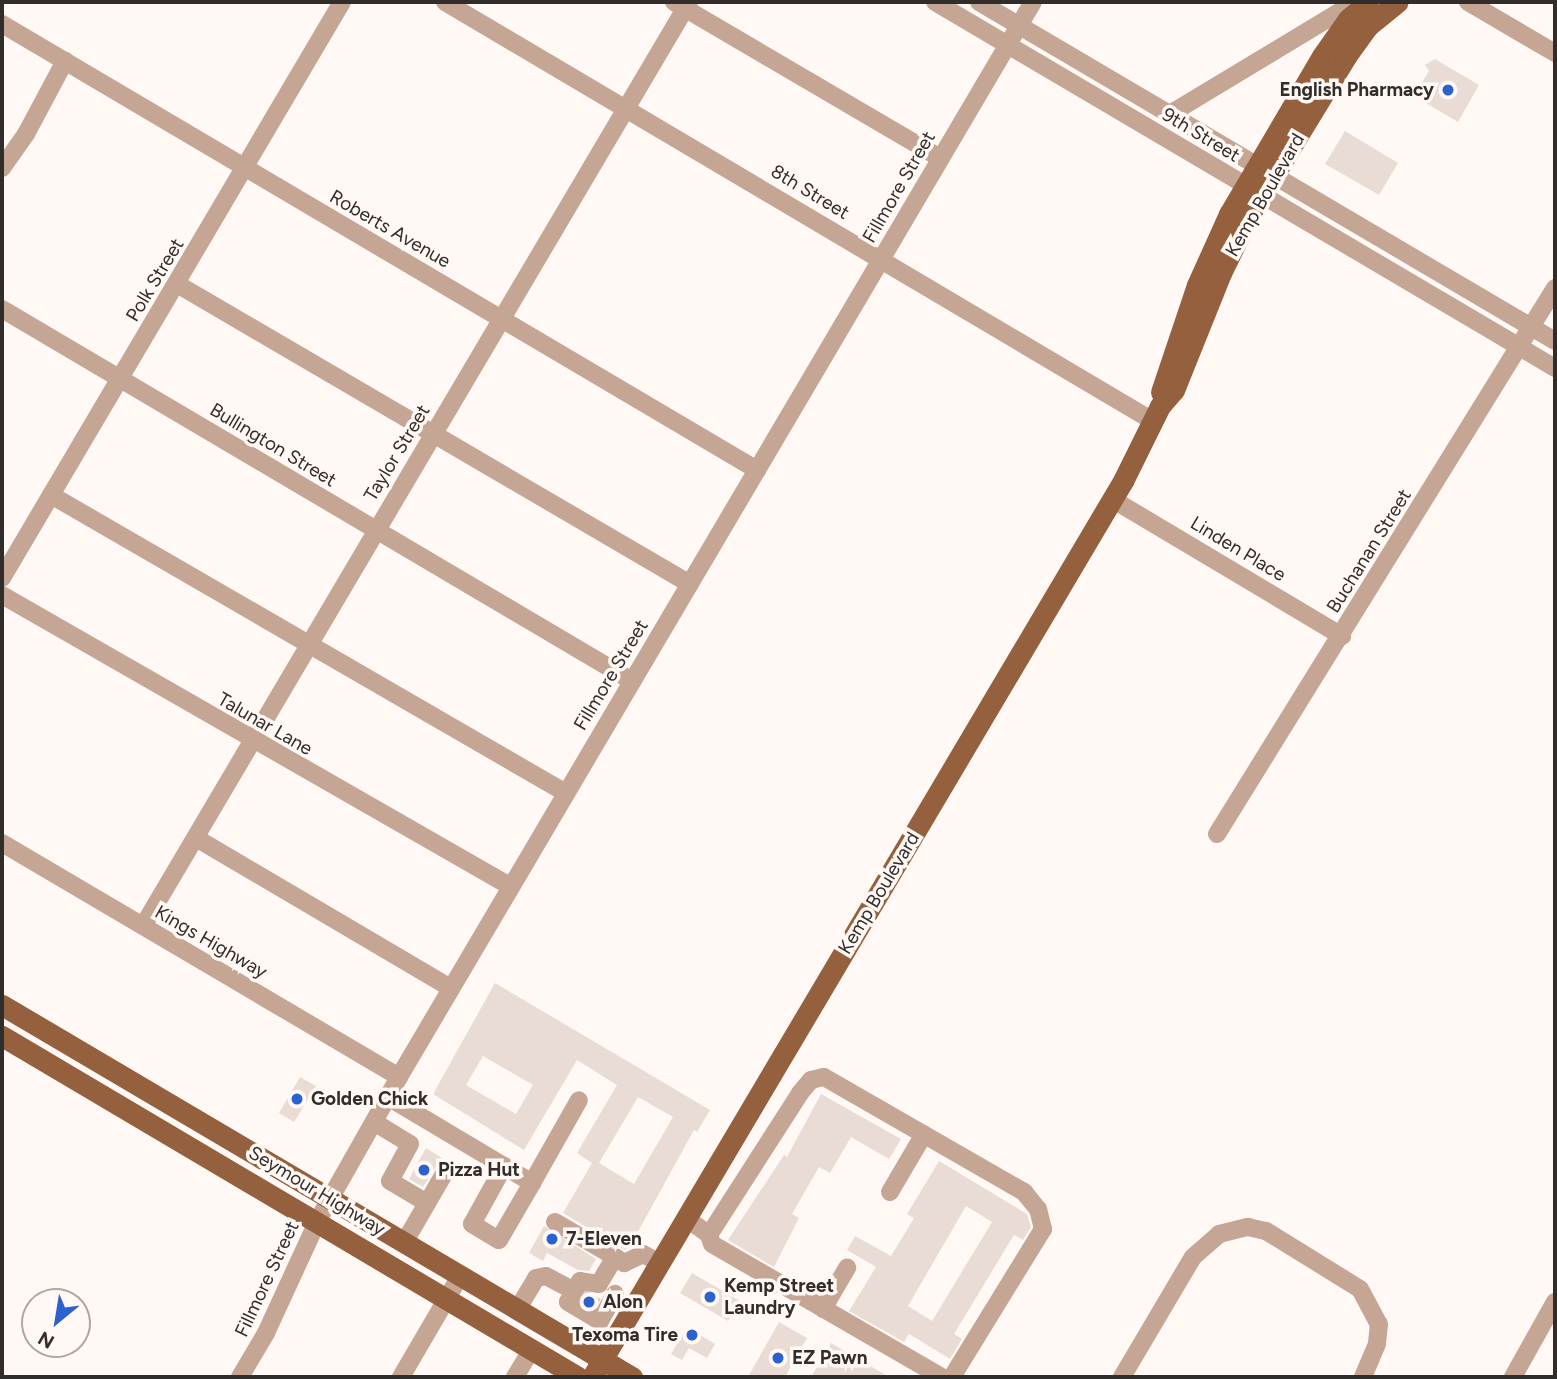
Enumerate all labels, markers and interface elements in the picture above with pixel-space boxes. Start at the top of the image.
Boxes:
place label: English Pharmacy [1280,79,1434,101]
marker: English Pharmacy [1440,82,1456,98]
street label: 9th Street [1158,103,1244,167]
street label: Fillmore Street [858,127,940,247]
street label: Kemp Boulevard [1221,129,1309,261]
street label: 8th Street [767,160,853,224]
street label: Roberts Avenue [325,185,455,273]
street label: Polk Street [121,234,189,326]
street label: Bullington Street [206,398,340,492]
street label: Taylor Street [359,401,435,505]
street label: Buchanan Street [1322,485,1416,617]
street label: Linden Place [1186,512,1290,586]
street label: Fillmore Street [569,616,653,734]
street label: Talunar Lane [214,688,316,760]
street label: Kemp Boulevard [834,828,924,958]
street label: Kings Highway [151,901,271,983]
place label: Golden Chick [311,1088,428,1110]
marker: Golden Chick [289,1091,305,1107]
street label: Seymour Highway [245,1141,389,1241]
place label: Pizza Hut [438,1159,520,1181]
marker: Pizza Hut [416,1162,432,1178]
street label: Fillmore Street [230,1218,304,1340]
place label: 7-Eleven [566,1228,642,1250]
marker: 7-Eleven [544,1231,560,1247]
place label: Kemp Street Laundry [724,1275,834,1319]
north arrow [21,1288,91,1358]
marker: Kemp Street Laundry [702,1289,718,1305]
place label: Alon [603,1291,643,1313]
marker: Alon [581,1294,597,1310]
place label: Texoma Tire [572,1324,678,1346]
text: N [34,1326,58,1354]
marker: Texoma Tire [684,1327,700,1343]
place label: EZ Pawn [792,1347,868,1369]
marker: EZ Pawn [770,1350,786,1366]

